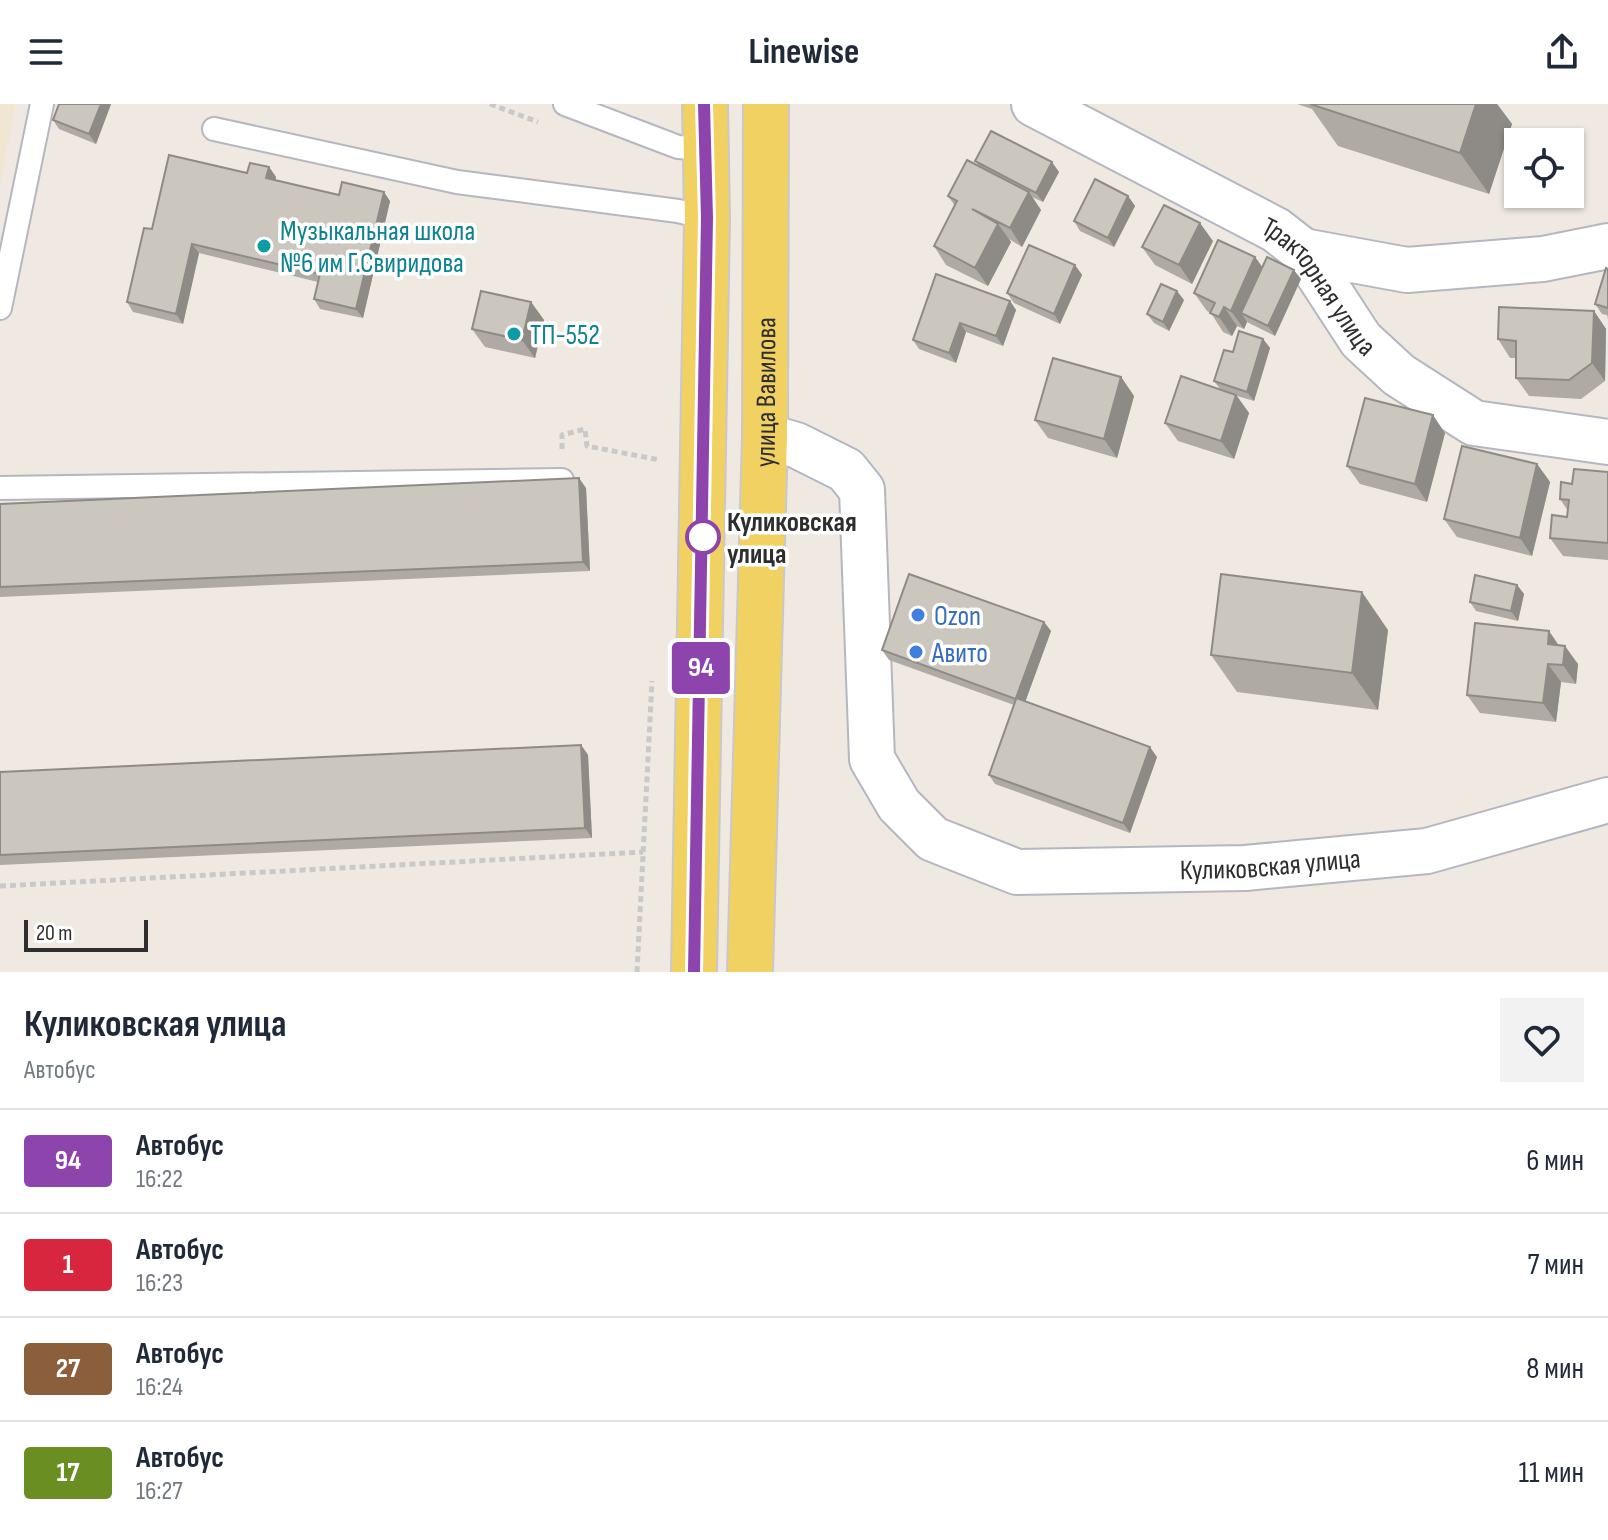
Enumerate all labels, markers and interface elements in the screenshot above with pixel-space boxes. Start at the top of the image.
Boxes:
icon: menu [24,30,68,74]
icon: share [1540,30,1584,74]
text: Linewise [749,31,859,74]
map controls [1504,128,1584,208]
button: locate [1504,128,1584,208]
street label: Тракторная улица [1256,211,1382,363]
place label: Музыкальная школа №6 им Г.Свиридова [280,215,475,280]
marker: Музыкальная школа №6 им Г.Свиридова [255,237,273,255]
street label: улица Вавилова [749,317,783,468]
place label: ТП-552 [530,319,600,352]
marker: ТП-552 [505,325,523,343]
place label: Куликовская улица [727,506,857,571]
marker: Куликовская улица [686,520,720,554]
place label: Ozon [934,600,981,633]
marker: Ozon [909,606,927,624]
place label: Авито [931,637,988,670]
line badge: 94 [665,642,737,694]
marker: Авито [907,643,925,661]
text: 94 [688,651,714,684]
street label: Куликовская улица [1180,842,1362,887]
scale bar [24,916,148,952]
text: 20 m [36,920,73,947]
button: heart [1500,998,1584,1082]
text: Куликовская улица [24,1002,287,1047]
text: Автобус [24,1055,96,1086]
text: Автобус [136,1128,224,1164]
text: 6 мин [1526,1143,1584,1179]
text: 94 [55,1144,81,1177]
text: 16:22 [136,1164,183,1195]
text: Автобус [136,1232,224,1268]
text: 7 мин [1528,1247,1584,1283]
text: 1 [63,1248,73,1281]
text: 16:23 [136,1268,183,1299]
text: Автобус [136,1336,224,1372]
text: 8 мин [1526,1351,1584,1387]
text: 27 [56,1352,80,1385]
text: 16:24 [136,1372,183,1403]
text: Автобус [136,1440,224,1476]
text: 11 мин [1519,1455,1584,1491]
text: 17 [57,1456,80,1489]
text: 16:27 [136,1476,183,1507]

